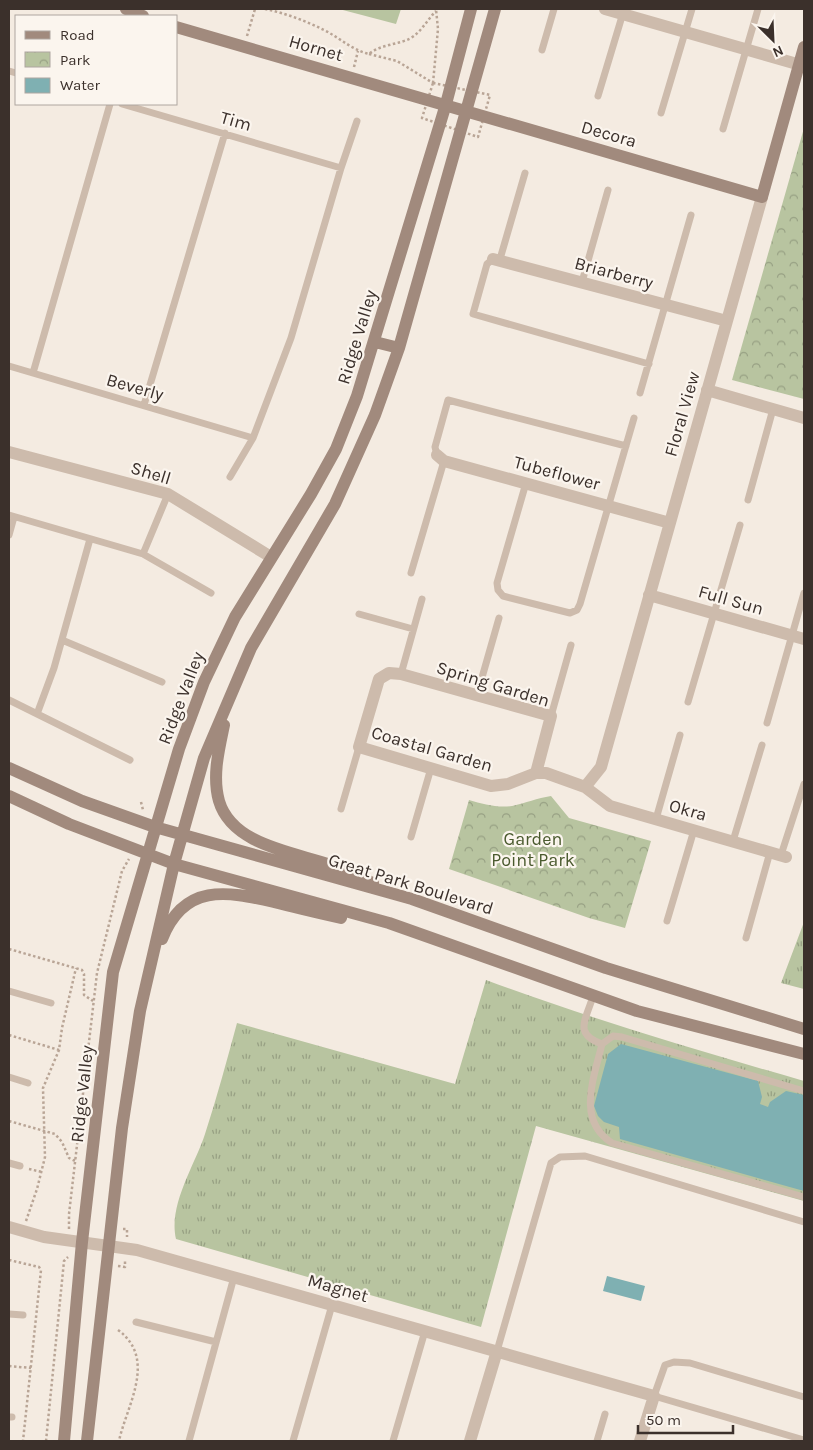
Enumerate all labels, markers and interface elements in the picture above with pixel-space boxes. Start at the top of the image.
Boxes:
legend [15,15,178,105]
north arrow [748,15,798,65]
text: Road [60,26,95,44]
street label: Hornet [286,30,346,66]
text: N [770,42,786,61]
text: Park [60,51,90,69]
text: Water [60,76,101,94]
street label: Tim [218,106,254,136]
street label: Decora [579,116,639,152]
street label: Briarberry [572,252,656,294]
street label: Ridge Valley [332,286,382,387]
street label: Beverly [104,368,167,406]
street label: Floral View [659,369,705,459]
street label: Tubeflower [511,451,603,495]
street label: Shell [128,456,174,490]
street label: Full Sun [696,580,766,620]
street label: Ridge Valley [153,648,209,748]
street label: Spring Garden [434,656,552,712]
street label: Coastal Garden [369,721,495,777]
street label: Okra [667,794,709,826]
park label: Garden Point Park [491,828,575,871]
street label: Great Park Boulevard [326,848,496,920]
street label: Ridge Valley [66,1044,98,1144]
street label: Magnet [305,1269,371,1307]
scale bar [638,1402,733,1434]
text: 50 m [646,1411,681,1429]

